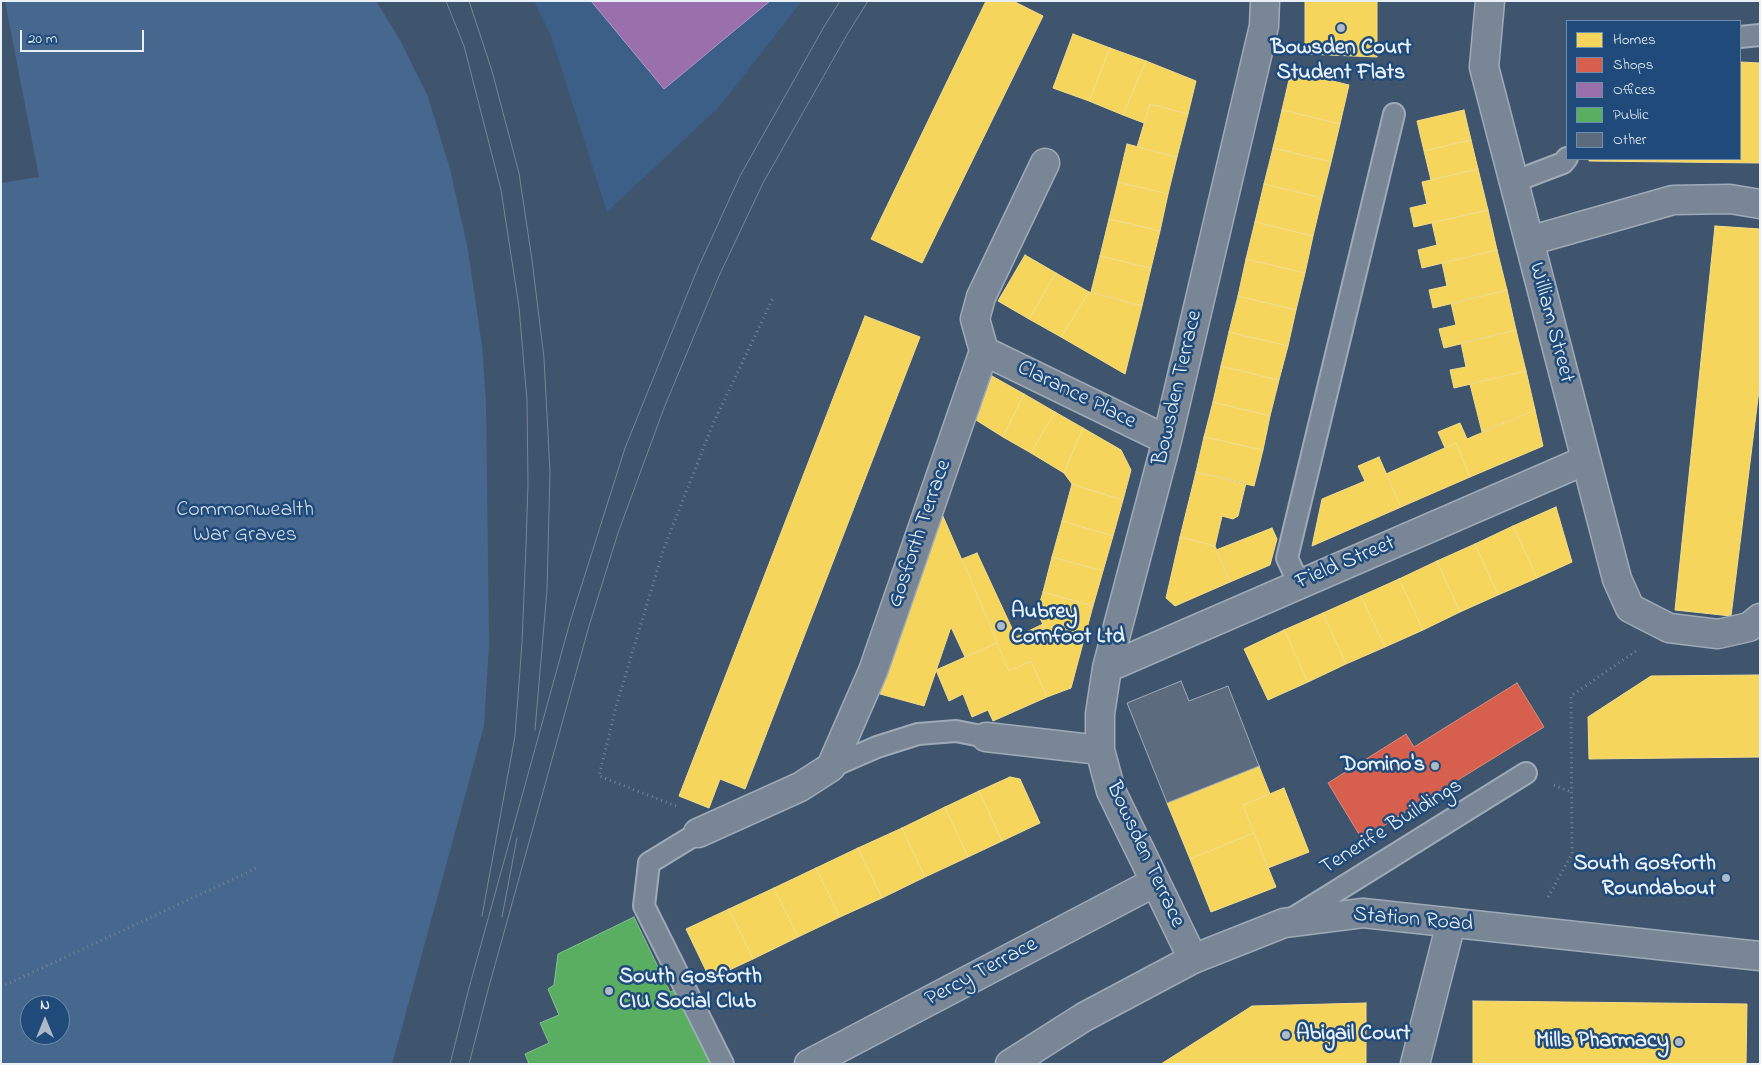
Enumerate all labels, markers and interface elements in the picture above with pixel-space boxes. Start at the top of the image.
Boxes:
scale bar [22,20,146,52]
legend [1566,20,1741,160]
marker: Bowsden Court Student Flats [1335,22,1347,34]
text: 20 m [28,28,57,50]
text: Homes [1613,29,1656,51]
place label: Bowsden Court Student Flats [1271,36,1411,88]
text: Shops [1613,54,1653,76]
text: Offices [1613,79,1655,101]
text: Public [1613,104,1649,126]
text: Other [1613,129,1646,151]
street label: William Street [1521,260,1579,386]
street label: Bowsden Terrace [1148,308,1210,468]
street label: Clarance Place [1012,356,1140,436]
street label: Gosforth Terrace [883,457,959,611]
park label: Commonwealth War Graves [176,498,314,550]
street label: Field Street [1292,531,1400,597]
place label: Aubrey Cornfoot Ltd [1011,600,1125,651]
marker: Aubrey Cornfoot Ltd [995,620,1007,632]
place label: Domino's [1341,753,1425,779]
marker: Domino's [1429,760,1441,772]
street label: Tenerife Buildings [1316,774,1468,882]
street label: Bowsden Terrace [1099,778,1189,932]
place label: South Gosforth Roundabout [1573,852,1716,904]
marker: South Gosforth Roundabout [1720,872,1732,884]
street label: Station Road [1352,903,1474,939]
street label: Percy Terrace [921,932,1043,1014]
place label: South Gosforth CIU Social Club [619,965,762,1016]
marker: South Gosforth CIU Social Club [603,985,615,997]
north arrow [20,995,70,1045]
text: N [40,995,50,1016]
place label: Abigail Court [1296,1022,1410,1048]
marker: Abigail Court [1280,1029,1292,1041]
place label: Mills Pharmacy [1536,1029,1669,1055]
marker: Mills Pharmacy [1673,1036,1685,1048]

